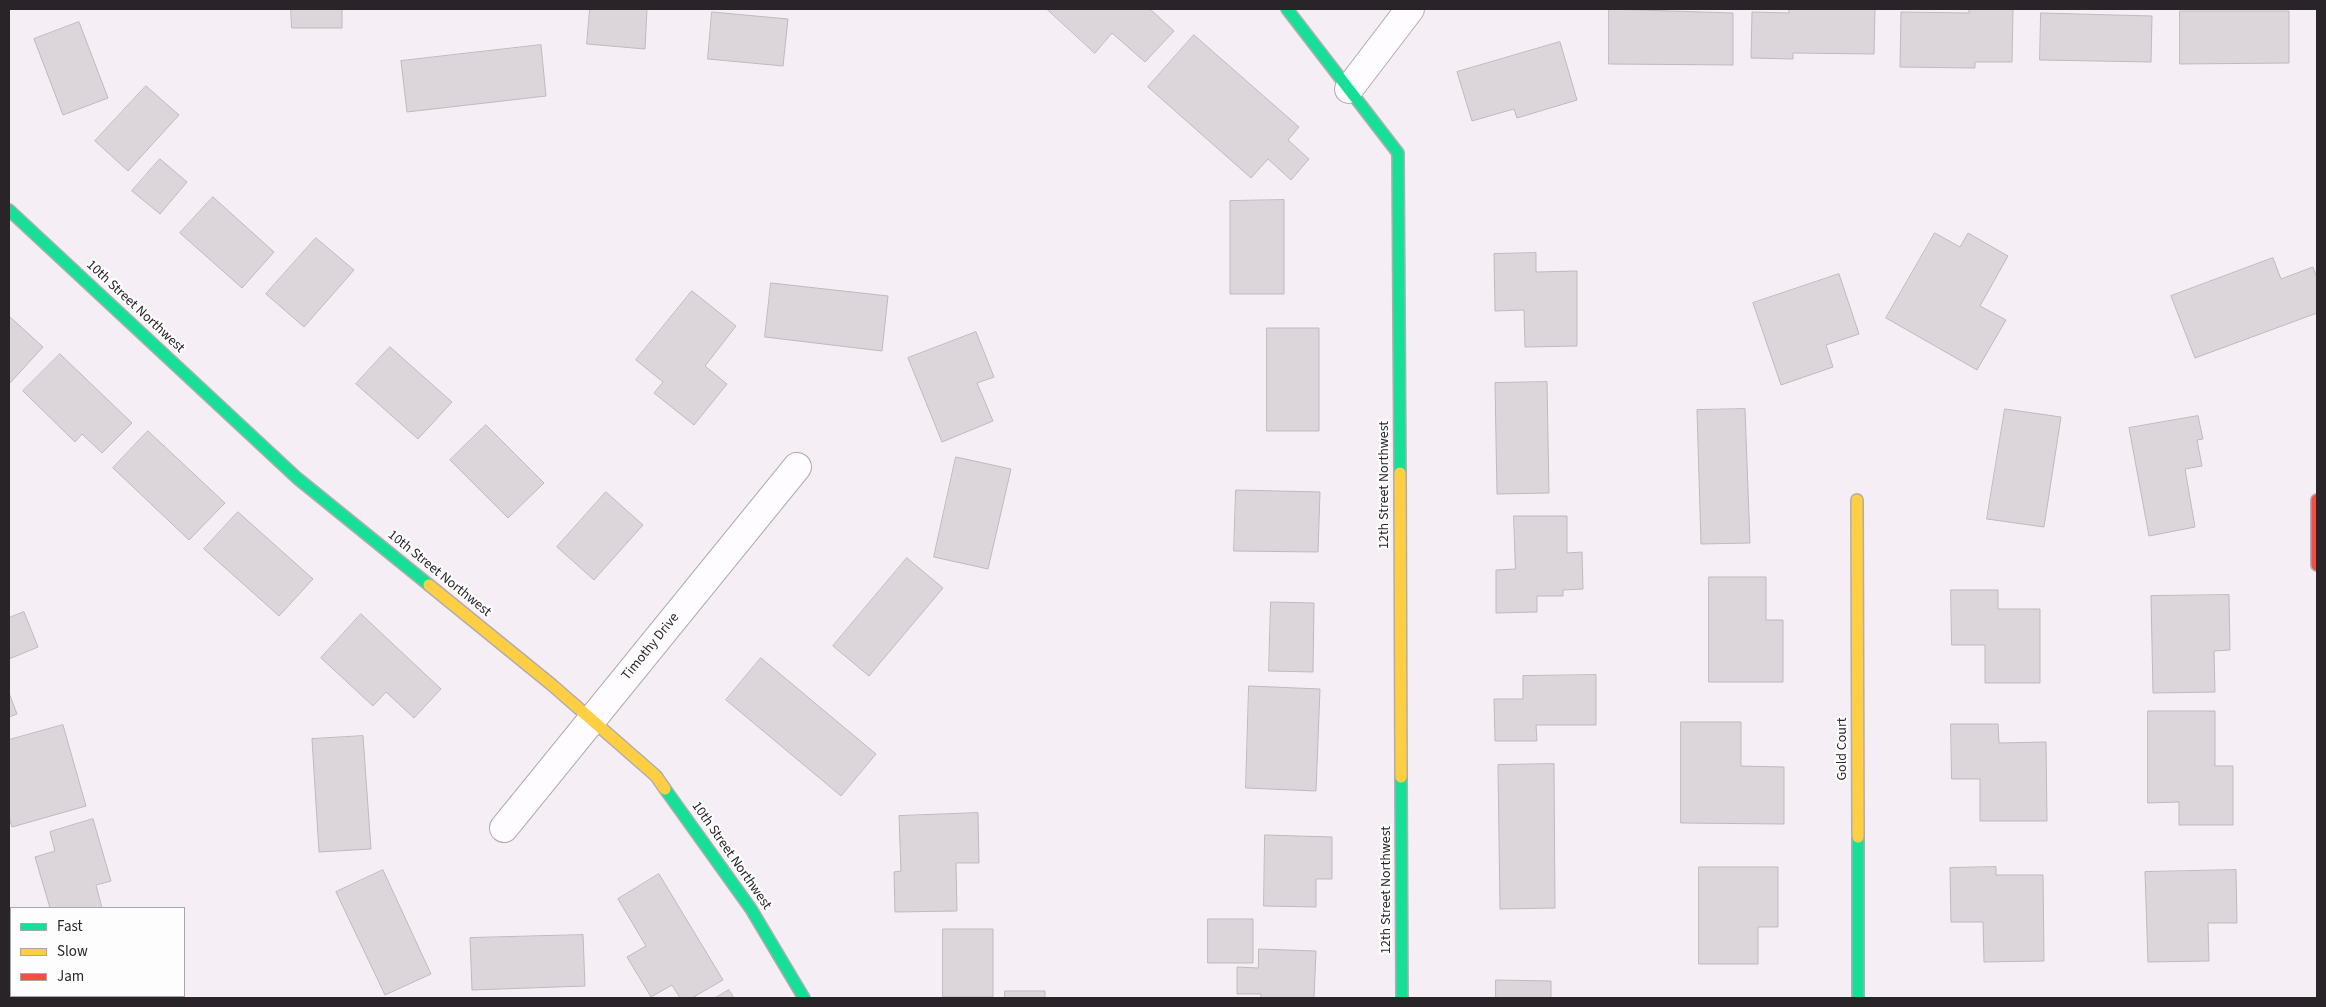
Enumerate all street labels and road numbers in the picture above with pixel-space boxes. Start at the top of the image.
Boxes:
street label: 10th Street Northwest [82,257,188,357]
street label: 12th Street Northwest [1377,421,1393,549]
street label: 10th Street Northwest [384,527,494,621]
street label: Timothy Drive [619,610,683,684]
street label: Gold Court [1835,717,1851,781]
street label: 10th Street Northwest [687,799,775,913]
street label: 12th Street Northwest [1379,826,1395,954]

